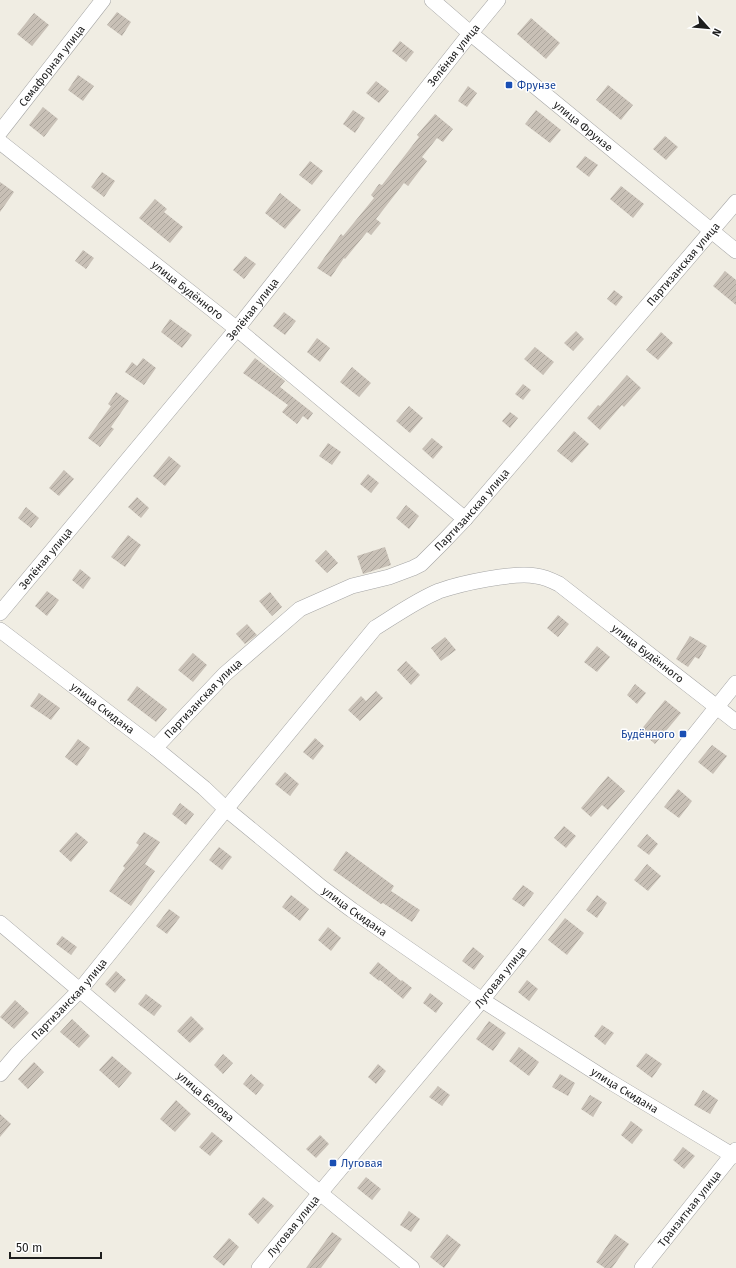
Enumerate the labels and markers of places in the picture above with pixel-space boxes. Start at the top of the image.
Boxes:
place label: Фрунзе [517,79,556,92]
marker: Фрунзе [504,80,514,90]
place label: Будённого [621,728,675,741]
marker: Будённого [678,729,688,739]
place label: Луговая [341,1157,383,1170]
marker: Луговая [328,1158,338,1168]

